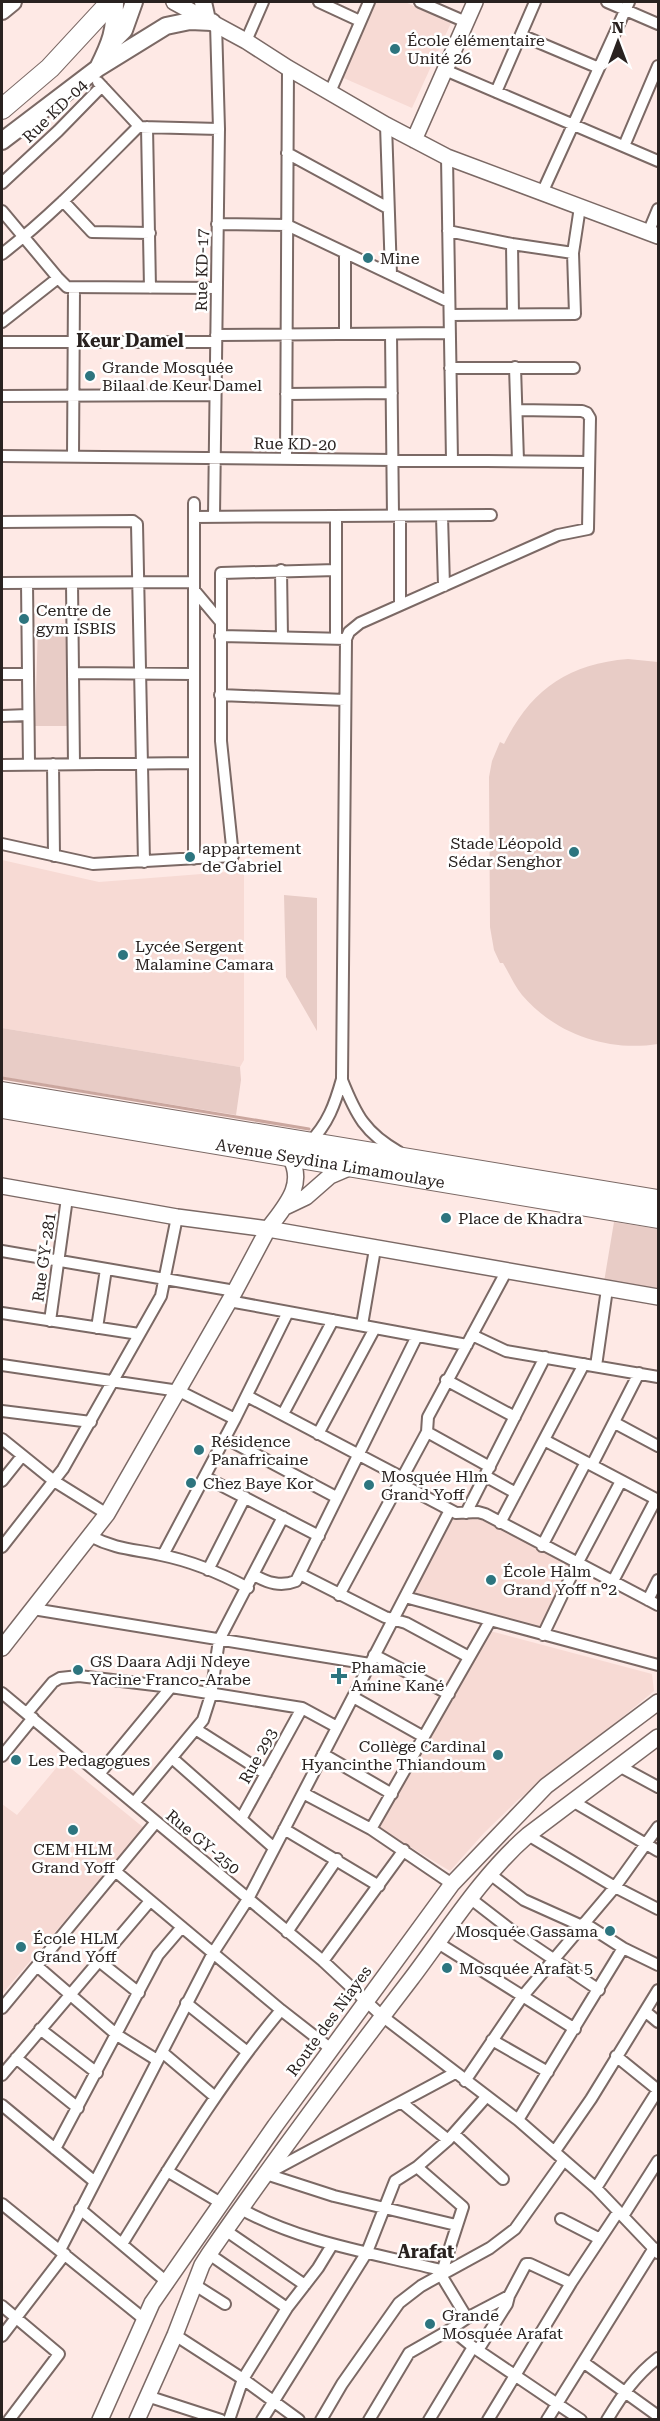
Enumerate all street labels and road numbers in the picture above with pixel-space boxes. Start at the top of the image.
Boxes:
street label: Rue KD-04 [19,75,91,147]
street label: Rue KD-17 [192,228,212,311]
street label: Rue KD-20 [254,434,337,454]
street label: Avenue Seydina Limamoulaye [215,1135,446,1192]
street label: Rue GY-281 [28,1211,60,1303]
street label: Rue 293 [235,1725,281,1787]
street label: Rue GY-250 [162,1806,244,1878]
street label: Route des Niayes [283,1962,376,2080]

